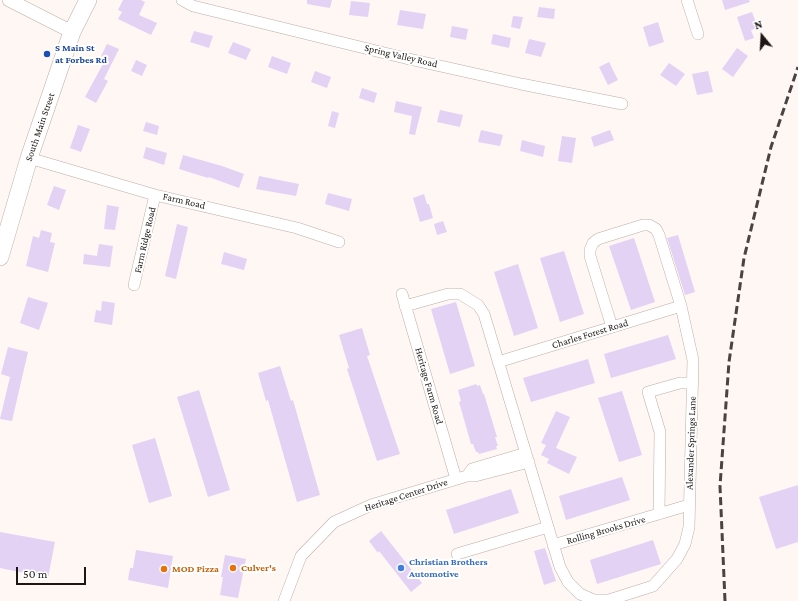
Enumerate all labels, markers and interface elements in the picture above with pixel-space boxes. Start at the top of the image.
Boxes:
north arrow [742,16,782,56]
text: N [753,18,764,31]
place label: S Main St at Forbes Rd [55,42,107,66]
street label: Spring Valley Road [363,42,439,70]
marker: S Main St at Forbes Rd [42,49,52,59]
street label: South Main Street [23,91,57,163]
street label: Farm Road [162,190,206,212]
street label: Farm Ridge Road [132,206,158,274]
street label: Charles Forest Road [550,317,630,351]
street label: Heritage Farm Road [412,346,446,426]
street label: Alexander Springs Lane [683,396,699,490]
street label: Heritage Center Drive [363,476,449,514]
street label: Rolling Brooks Drive [565,513,647,547]
place label: Christian Brothers Automotive [409,556,488,580]
scale bar [18,559,88,585]
place label: Culver's [241,562,276,574]
place label: MOD Pizza [172,563,219,575]
marker: Culver's [228,563,238,573]
marker: Christian Brothers Automotive [396,563,406,573]
marker: MOD Pizza [159,564,169,574]
text: 50 m [23,567,47,581]

